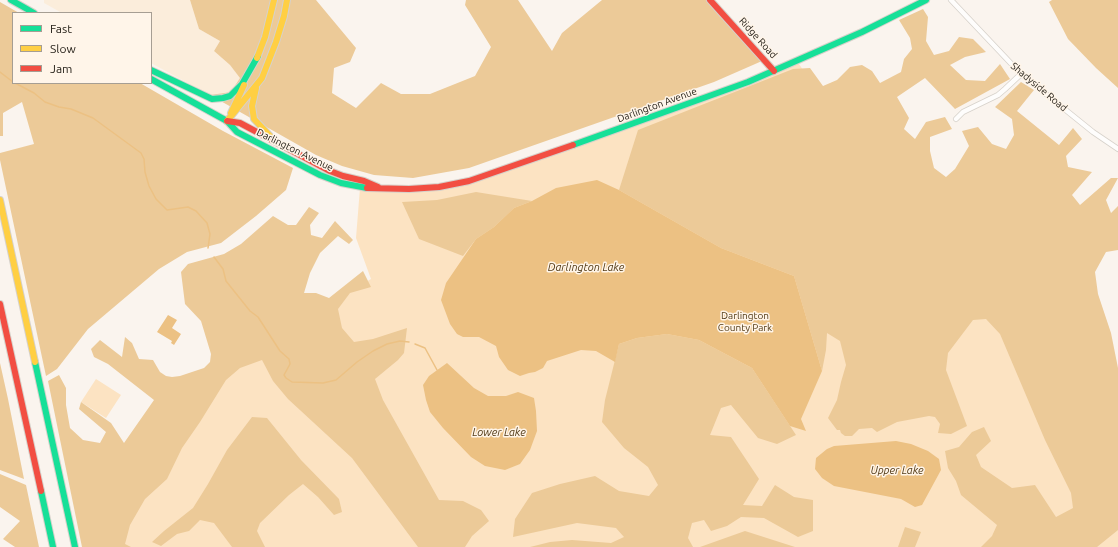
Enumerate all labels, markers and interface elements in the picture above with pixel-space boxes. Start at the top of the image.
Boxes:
legend [12,12,152,84]
street label: Ridge Road [736,15,780,61]
text: Fast [50,22,72,35]
text: Slow [50,42,76,55]
street label: Shadyside Road [1008,60,1070,114]
text: Jam [50,62,72,75]
street label: Darlington Avenue [616,85,698,125]
street label: Darlington Avenue [255,126,335,174]
water label: Darlington Lake [548,260,624,274]
park label: Darlington County Park [718,310,772,334]
water label: Lower Lake [472,425,526,439]
water label: Upper Lake [870,463,924,477]

